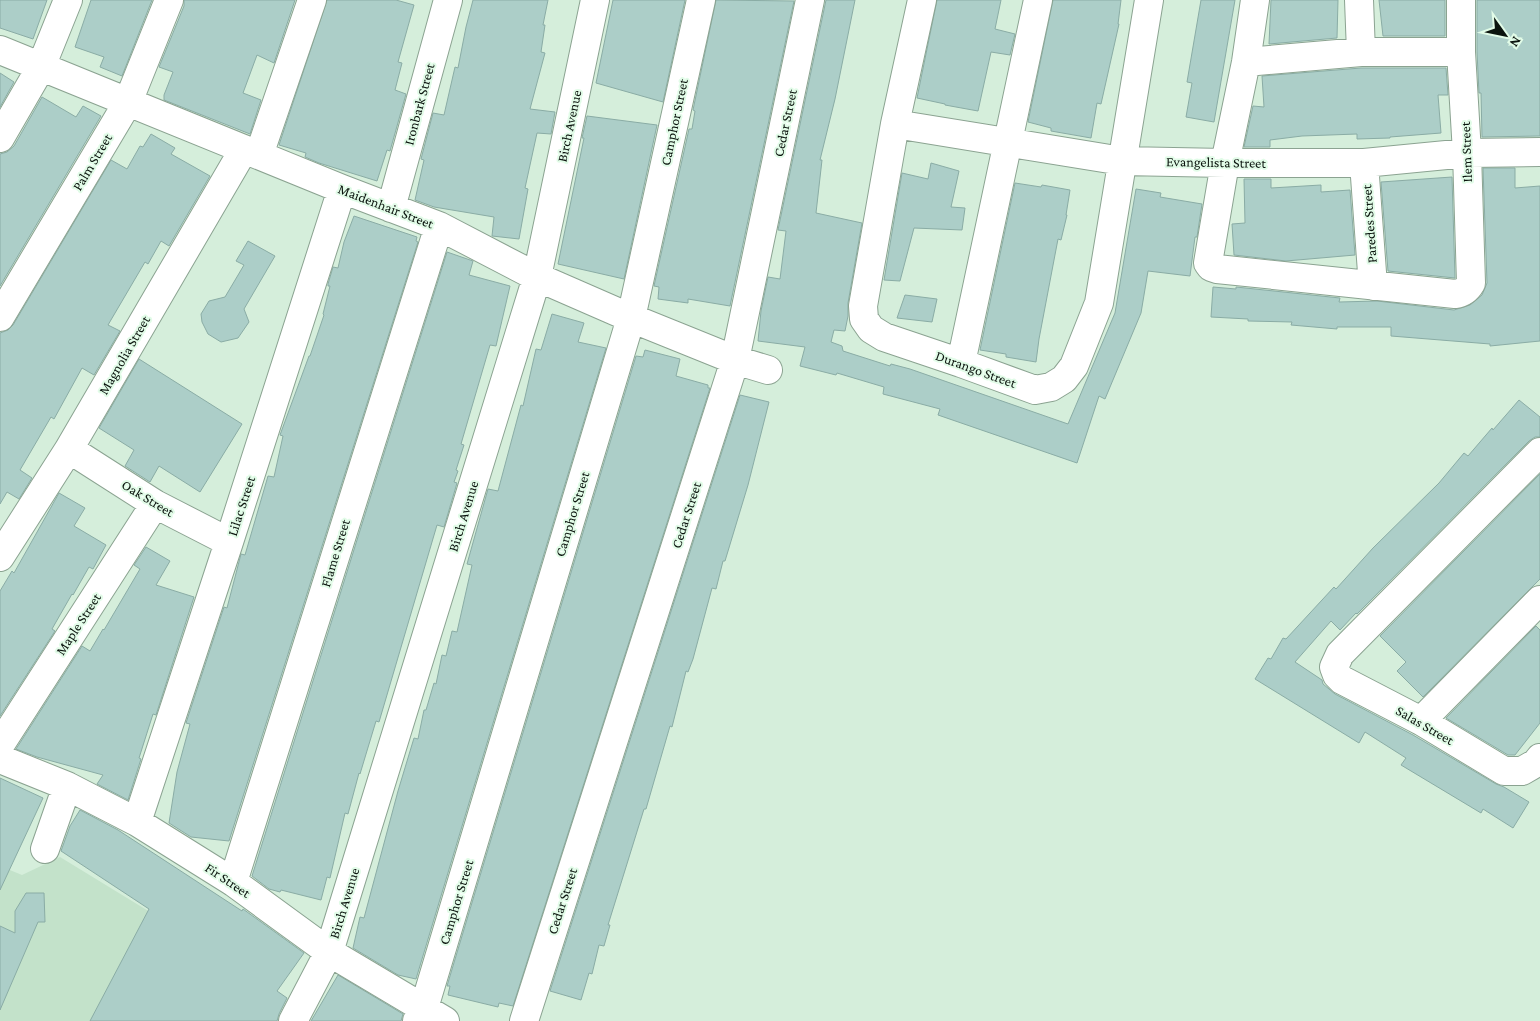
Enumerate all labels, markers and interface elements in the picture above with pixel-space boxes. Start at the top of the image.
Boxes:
north arrow [1480,10,1530,60]
text: N [1506,34,1525,51]
street label: Ironbark Street [400,61,438,147]
street label: Camphor Street [657,77,691,167]
street label: Cedar Street [770,87,800,158]
street label: Birch Avenue [554,89,584,163]
street label: Ilem Street [1457,121,1475,183]
street label: Palm Street [69,130,115,193]
street label: Evangelista Street [1166,153,1266,171]
street label: Maidenhair Street [336,180,436,232]
street label: Paredes Street [1358,184,1380,264]
street label: Magnolia Street [95,312,153,397]
street label: Durango Street [934,347,1019,391]
street label: Camphor Street [551,469,593,558]
street label: Lilac Street [224,474,258,538]
street label: Oak Street [119,476,177,520]
street label: Birch Avenue [445,479,481,553]
street label: Cedar Street [668,480,704,550]
street label: Flame Street [317,517,353,589]
street label: Maple Street [52,590,104,658]
street label: Salas Street [1393,702,1457,748]
street label: Camphor Street [435,857,477,946]
street label: Fir Street [202,859,254,901]
street label: Birch Avenue [326,866,362,940]
street label: Cedar Street [544,866,580,936]

